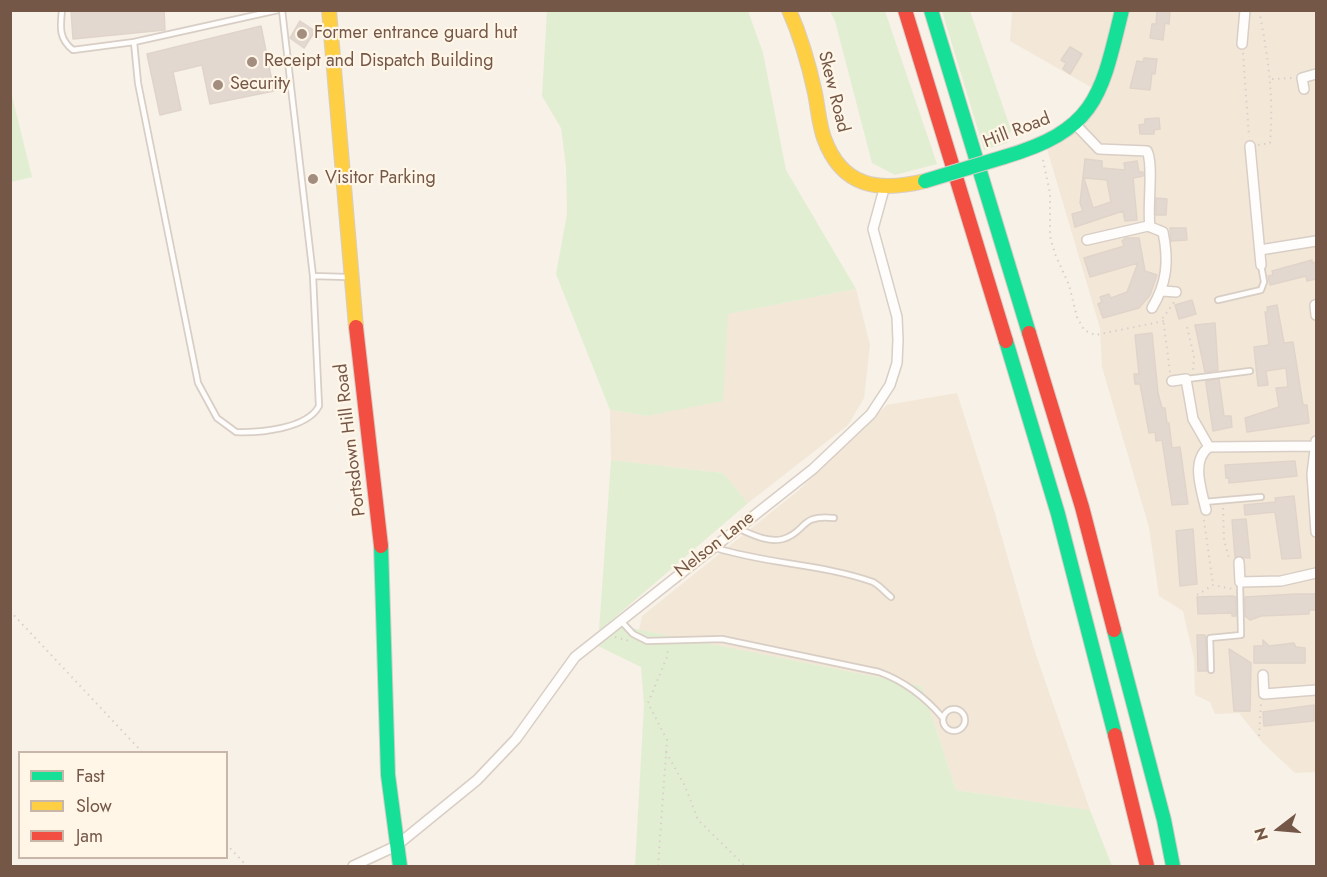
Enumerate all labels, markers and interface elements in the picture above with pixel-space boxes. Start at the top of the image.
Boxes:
place label: Former entrance guard hut [314,23,517,45]
marker: Former entrance guard hut [295,27,309,41]
street label: Skew Road [812,49,854,135]
place label: Receipt and Dispatch Building [264,51,493,73]
marker: Receipt and Dispatch Building [245,55,259,69]
place label: Security [230,74,290,96]
marker: Security [211,78,225,92]
street label: Hill Road [980,108,1054,154]
place label: Visitor Parking [325,168,436,190]
marker: Visitor Parking [306,172,320,186]
street label: Portsdown Hill Road [331,362,371,518]
street label: Nelson Lane [671,507,759,583]
legend [18,751,228,859]
text: Fast [76,763,105,789]
text: Slow [76,793,112,819]
north arrow [1249,799,1309,859]
text: Jam [76,823,103,849]
text: N [1248,825,1274,843]

